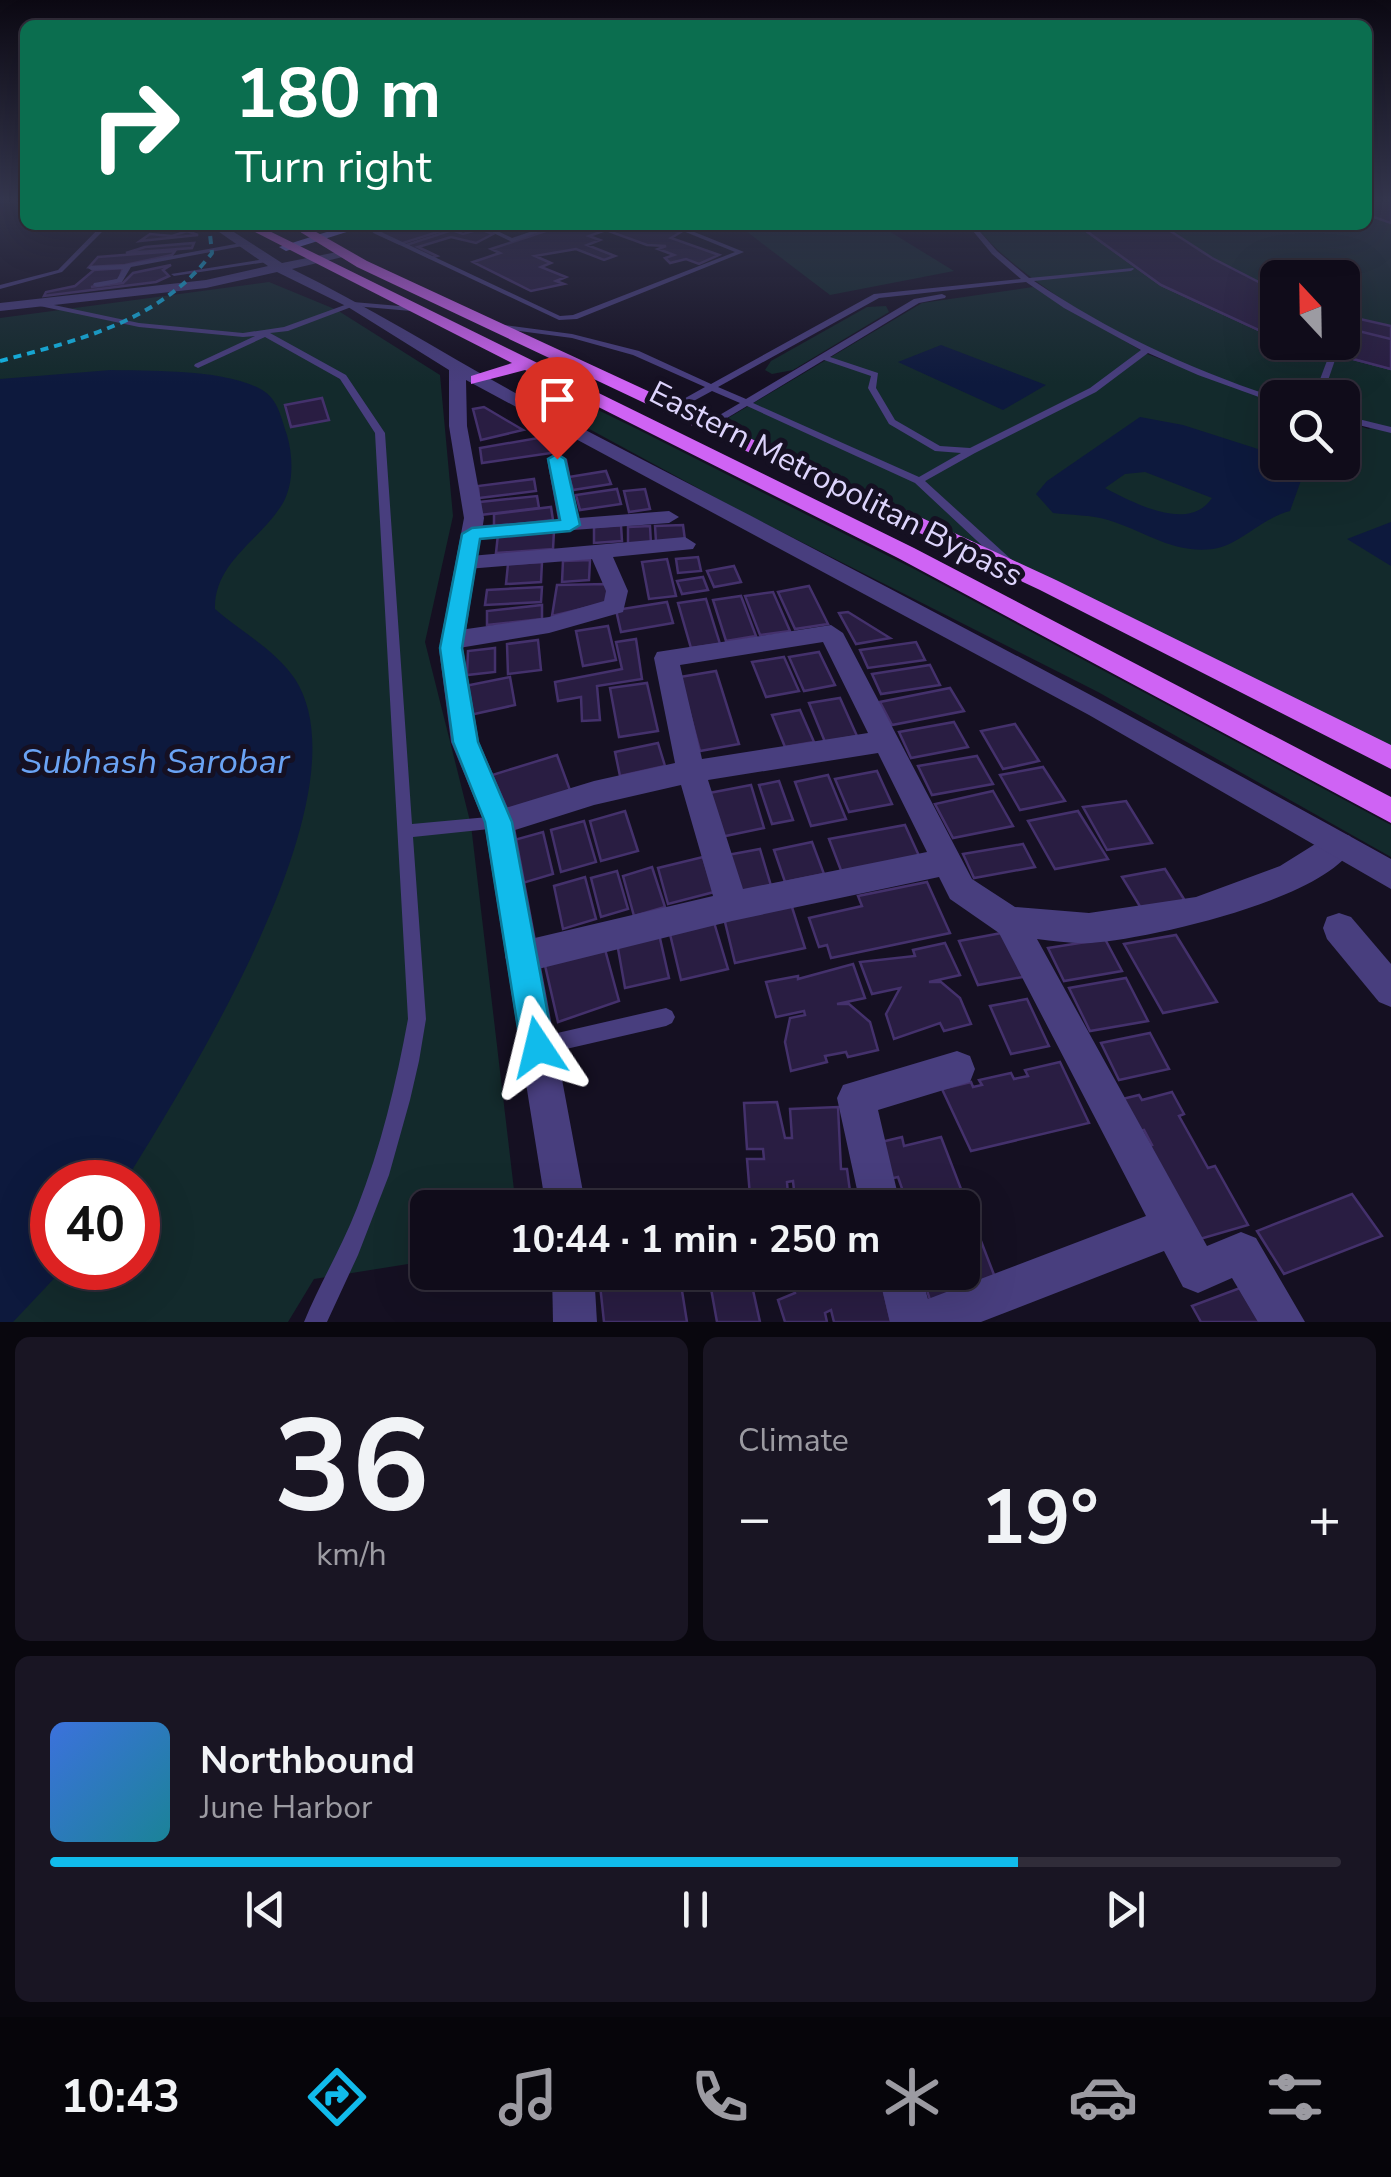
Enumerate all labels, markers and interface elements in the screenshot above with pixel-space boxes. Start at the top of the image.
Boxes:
text: 180 m [235,46,441,142]
icon: right [70,60,200,190]
text: Turn right [235,137,432,198]
north arrow [1260,260,1360,360]
map controls [1260,260,1360,480]
pin [515,357,600,460]
street label: Eastern Metropolitan Bypass [642,371,1030,597]
icon: arrive [530,372,585,427]
button: search [1260,380,1360,480]
water label: Subhash Sarobar [20,738,291,785]
position arrow [486,995,590,1099]
speed limit sign: 40 [30,1160,160,1290]
text: 10:44 · 1 min · 250 m [510,1214,880,1265]
text: 36 [273,1379,430,1556]
text: Climate [738,1419,849,1462]
text: 19° [980,1467,1099,1569]
text: − [738,1481,771,1556]
text: + [1308,1481,1341,1556]
text: km/h [316,1533,387,1576]
text: Northbound [200,1735,415,1786]
text: June Harbor [200,1786,372,1829]
icon: previous [238,1882,293,1937]
icon: pause [668,1882,723,1937]
icon: next [1098,1882,1153,1937]
icon: directions [302,2062,372,2132]
icon: music [493,2062,563,2132]
icon: phone [685,2062,755,2132]
icon: climate [877,2062,947,2132]
icon: car [1068,2062,1138,2132]
icon: filters [1260,2062,1330,2132]
text: 10:43 [61,2067,180,2128]

